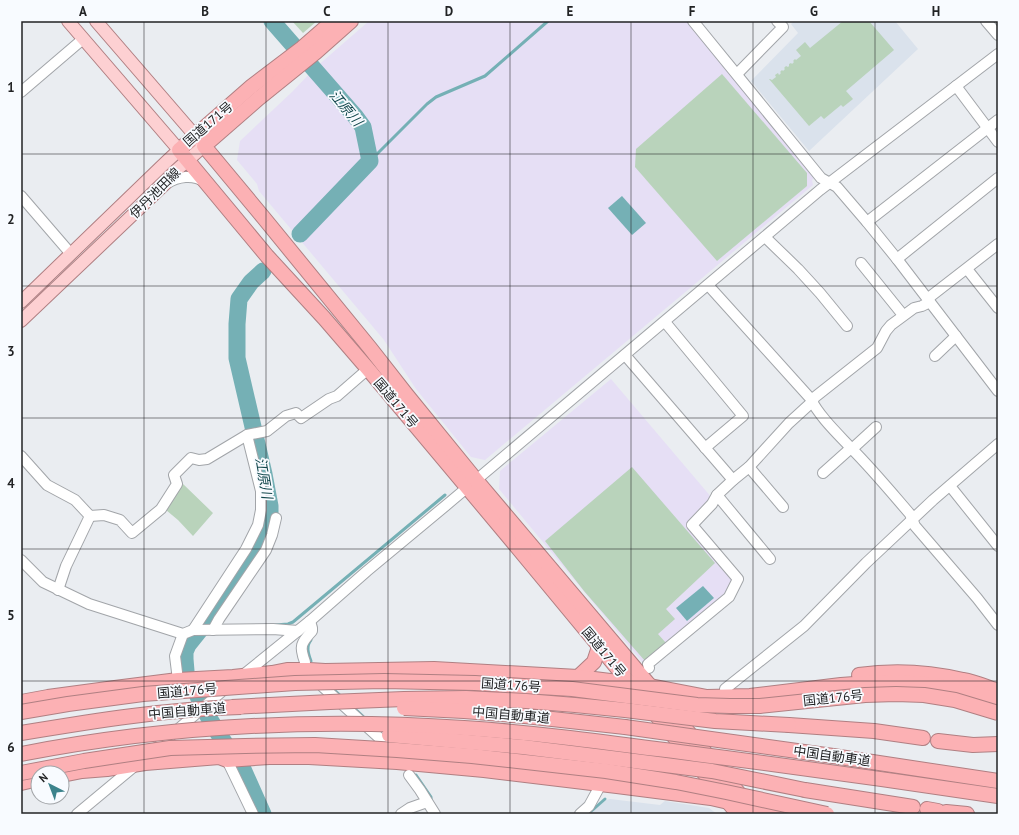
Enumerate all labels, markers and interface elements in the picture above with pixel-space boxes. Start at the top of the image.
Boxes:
text: A [79,3,87,20]
text: B [201,3,209,20]
text: C [323,3,331,20]
text: D [445,3,453,20]
text: E [567,3,574,20]
text: F [689,3,696,20]
text: G [810,3,818,20]
text: H [932,3,940,20]
text: 1 [7,79,15,96]
water label: 江原川 [326,86,368,131]
street label: 国道171号 [180,98,236,150]
street label: 伊丹池田線 [126,164,184,222]
text: 2 [7,211,15,228]
text: 3 [7,343,15,360]
street label: 国道171号 [370,374,422,432]
water label: 江原川 [251,456,277,502]
text: 4 [7,475,15,492]
text: 5 [7,607,15,624]
street label: 国道171号 [578,623,630,681]
street label: 国道176号 [480,674,542,696]
street label: 国道176号 [156,680,218,702]
street label: 国道176号 [802,686,864,710]
street label: 中国自動車道 [147,699,227,723]
street label: 中国自動車道 [471,703,551,727]
text: 6 [7,739,15,756]
street label: 中国自動車道 [792,742,872,770]
north arrow [30,765,70,805]
text: N [36,770,51,785]

